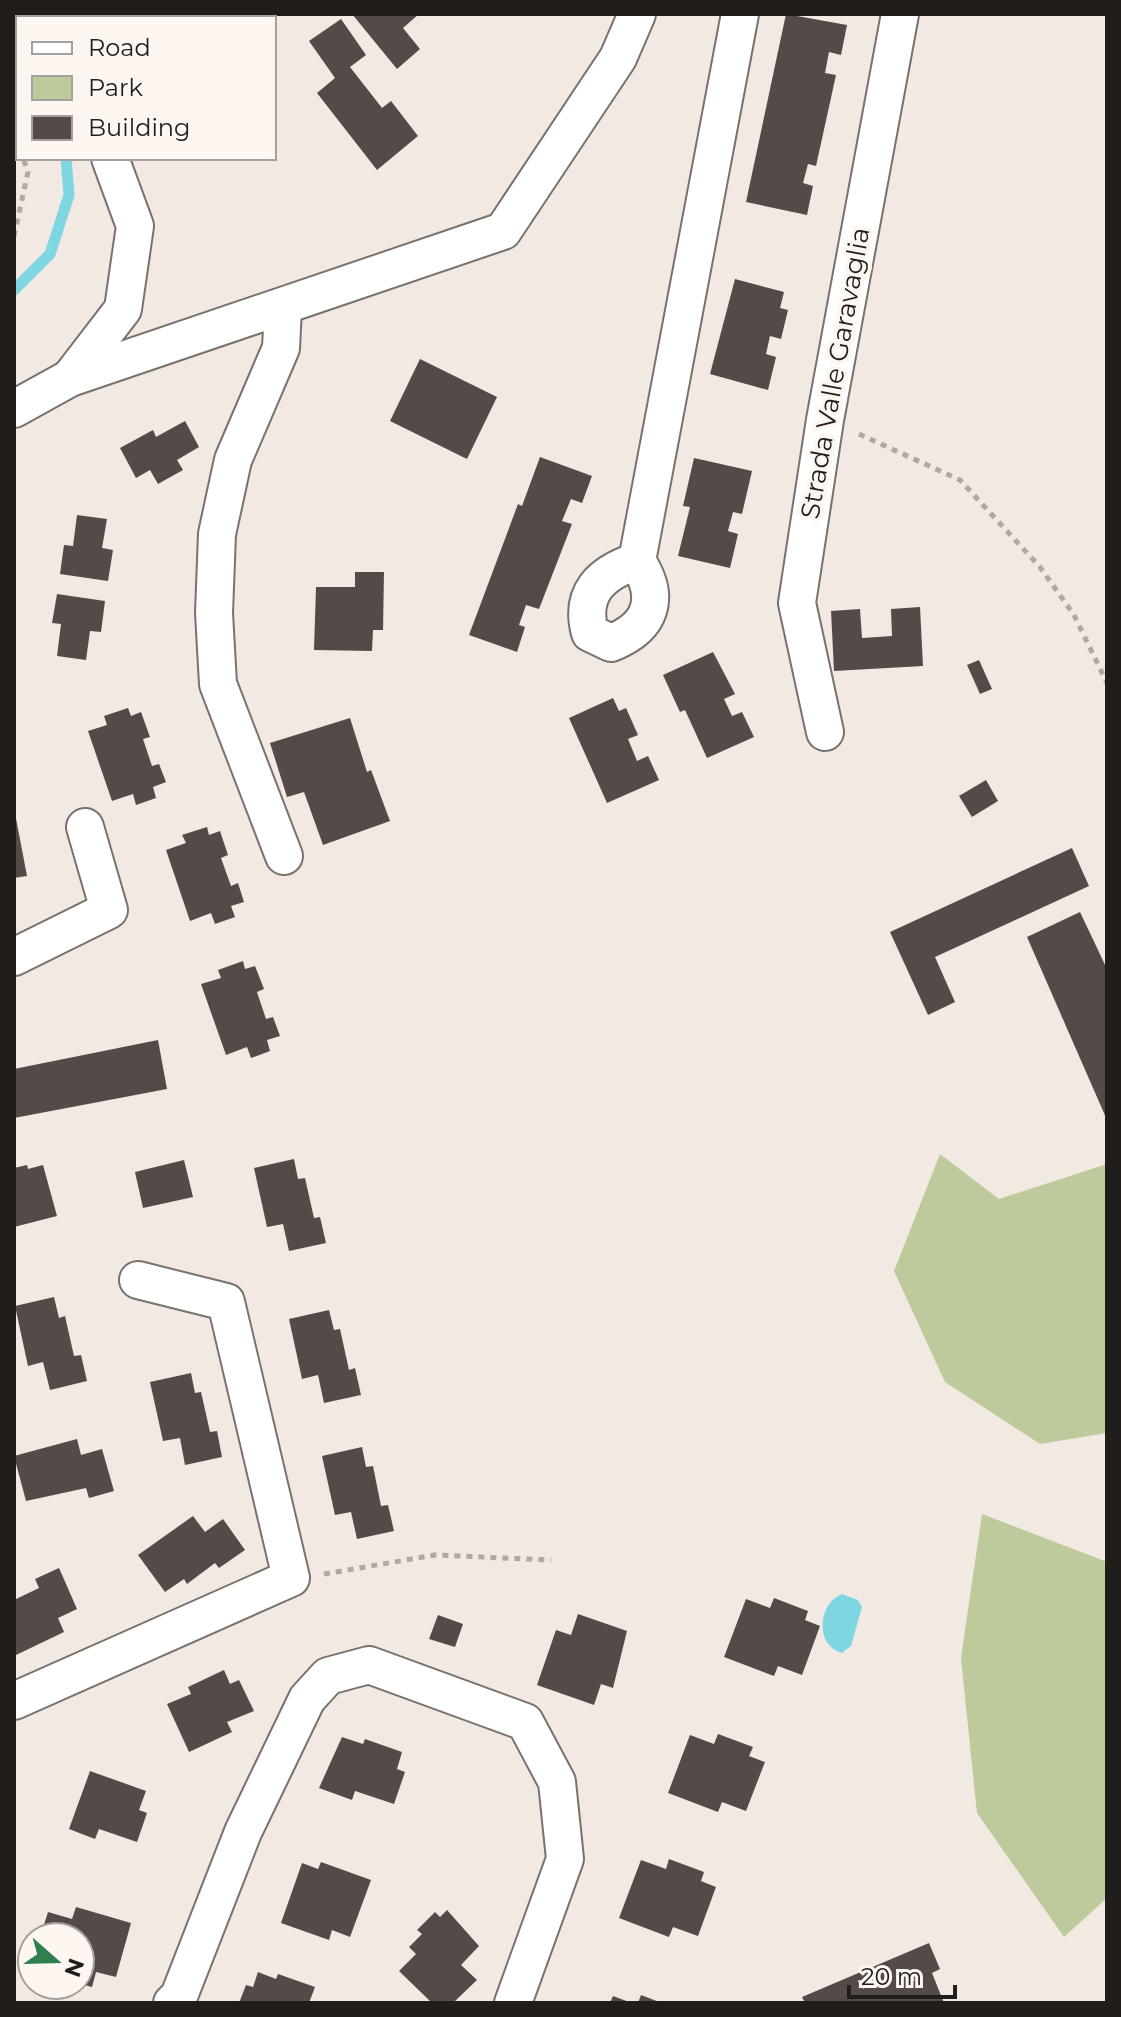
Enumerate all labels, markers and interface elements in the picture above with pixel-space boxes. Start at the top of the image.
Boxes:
legend [16,16,276,160]
text: Road [88,33,151,62]
text: Park [88,73,143,102]
text: Building [88,113,191,142]
street label: Strada Valle Garavaglia [794,225,876,521]
north arrow [16,1921,96,2001]
scale bar [849,1949,955,1999]
text: N [59,1955,90,1981]
text: 20 m [861,1962,922,1991]

